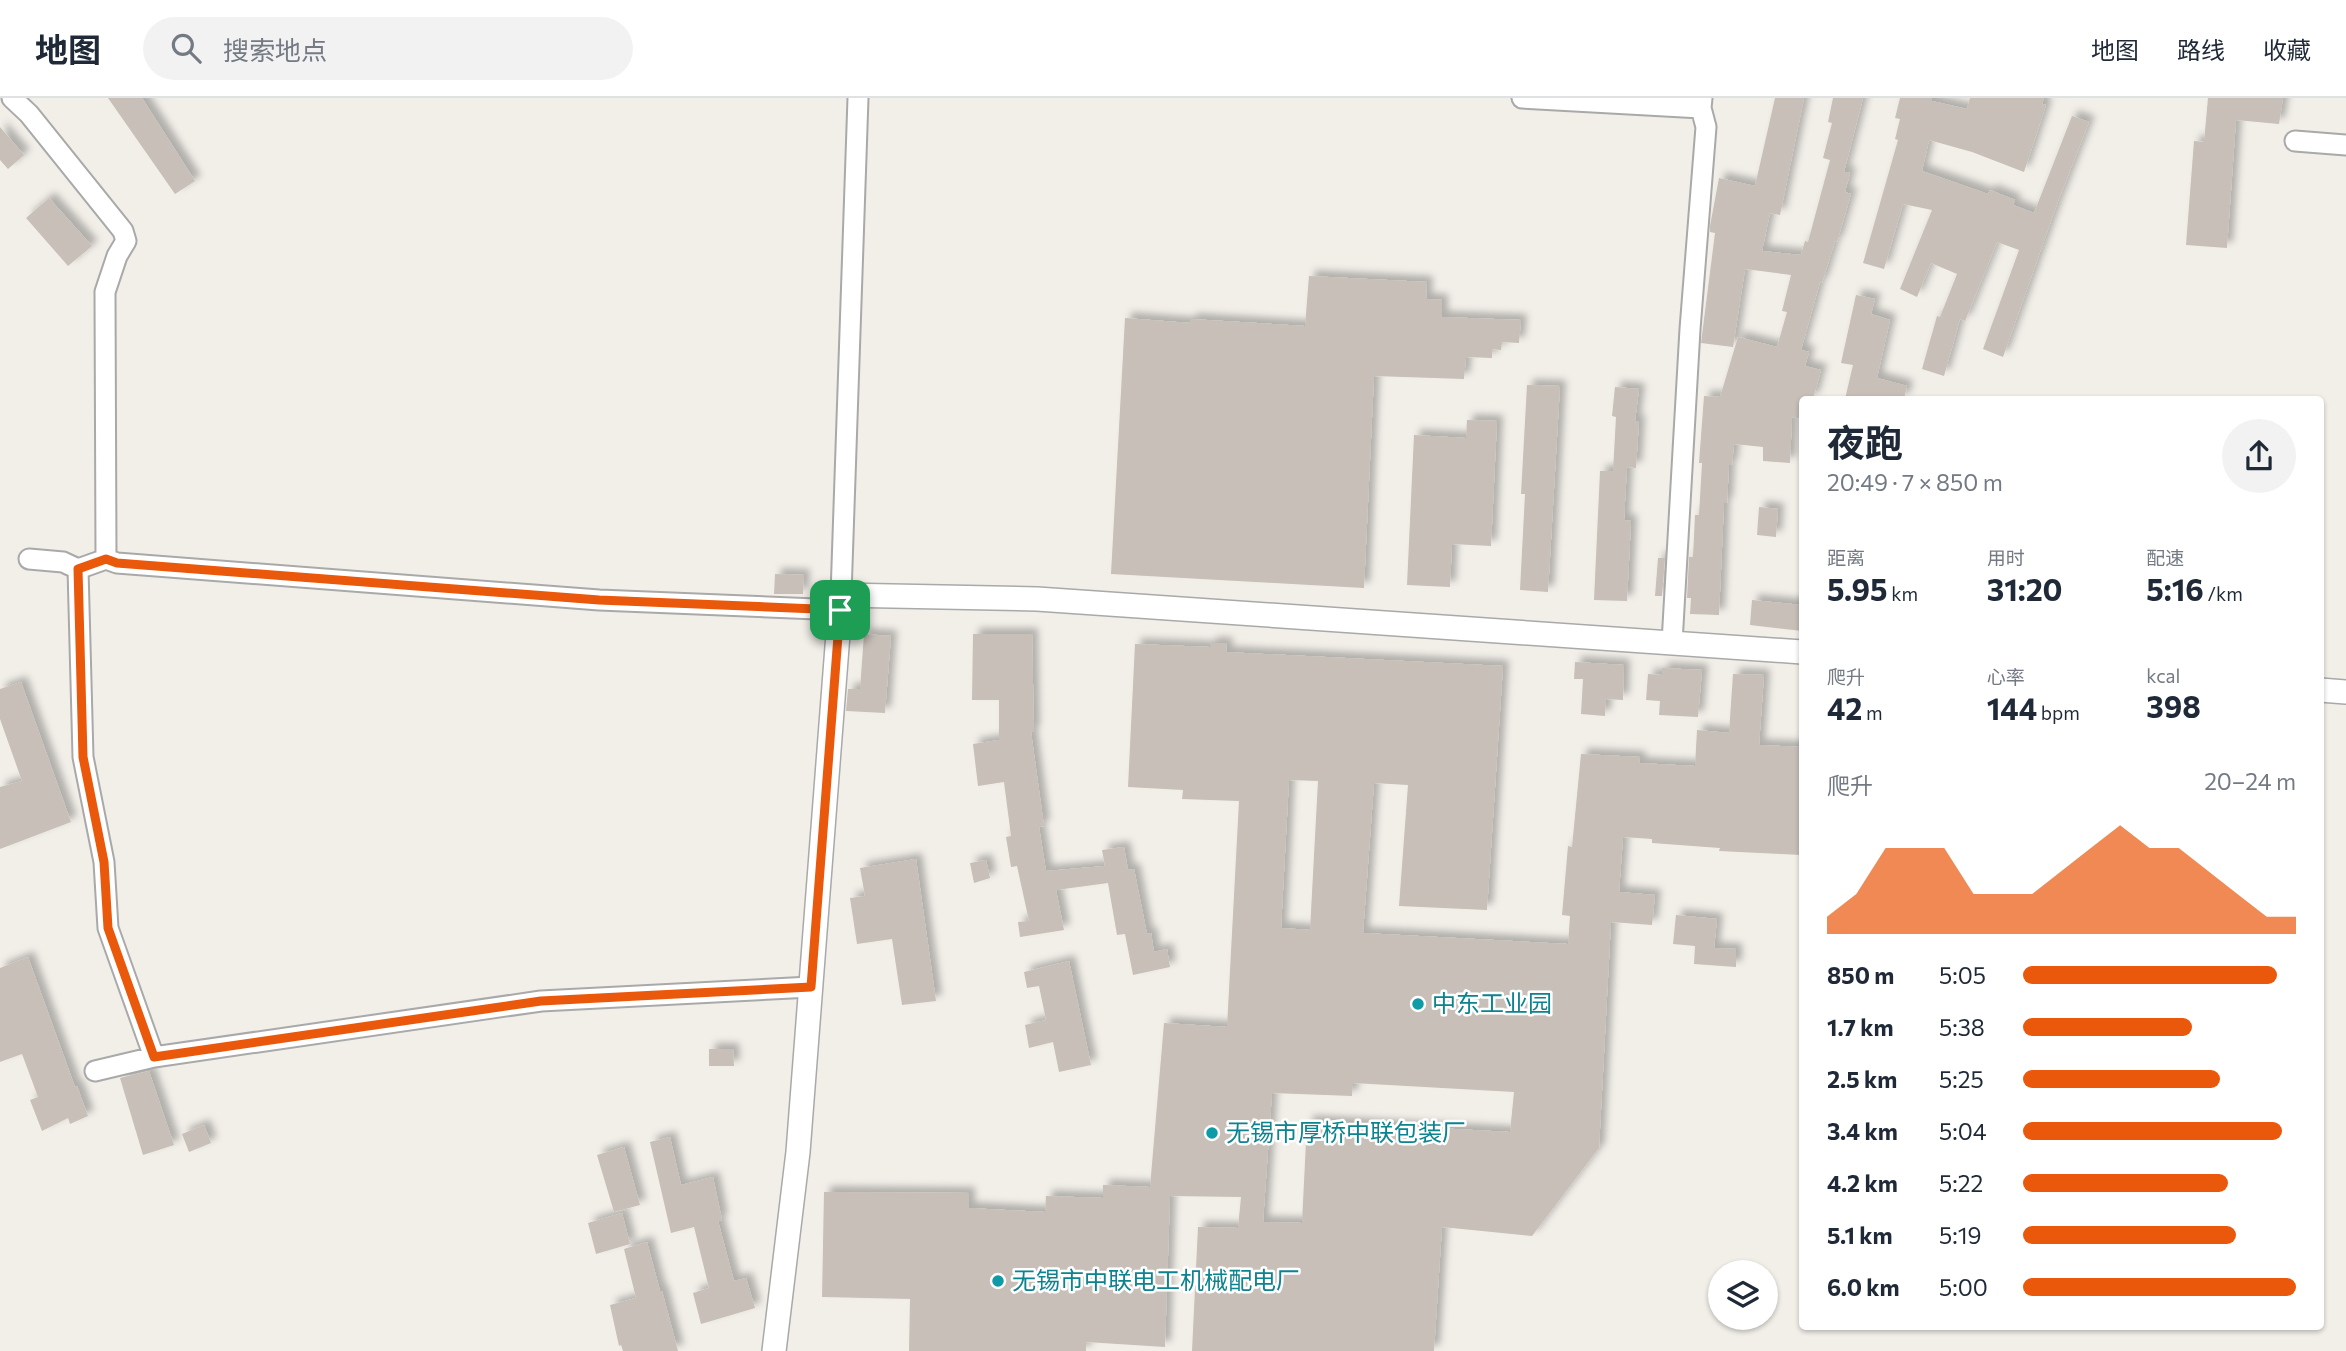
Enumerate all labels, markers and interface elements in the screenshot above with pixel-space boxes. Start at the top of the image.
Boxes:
search box [143,17,633,80]
text: 地图 [35,28,101,69]
icon: search [167,29,205,67]
text: 搜索地点 [223,34,327,65]
text: 地图 [2091,35,2139,64]
text: 路线 [2177,35,2225,64]
text: 收藏 [2263,35,2311,64]
text: 夜跑 [1827,418,1903,465]
button: share [2222,419,2296,493]
text: 20:49 · 7 × 850 m [1827,468,2003,496]
text: 距离 [1827,546,1865,569]
text: 用时 [1987,546,2025,569]
text: 配速 [2146,546,2184,569]
text: 5.95 [1827,570,1888,607]
text: 31:20 [1987,570,2062,607]
text: 5:16 [2146,570,2204,607]
pin [810,580,870,640]
text: km [1888,582,1918,605]
text: /km [2204,582,2243,605]
icon: arrive [821,591,859,629]
text: kcal [2146,664,2180,687]
text: 爬升 [1827,665,1865,688]
text: 心率 [1987,665,2025,688]
text: 398 [2146,687,2201,724]
text: 42 [1827,689,1862,726]
text: 144 [1987,689,2037,726]
text: m [1862,701,1882,724]
text: bpm [2037,701,2080,724]
text: 20–24 m [2204,767,2296,795]
text: 爬升 [1827,771,1873,799]
text: 850 m [1827,961,1894,989]
text: 5:05 [1939,961,1986,989]
place label: 中东工业园 [1432,988,1552,1017]
marker: 中东工业园 [1410,996,1426,1012]
text: 1.7 km [1827,1013,1894,1041]
text: 5:38 [1939,1013,1985,1041]
text: 2.5 km [1827,1065,1897,1093]
text: 5:25 [1939,1065,1984,1093]
place label: 无锡市厚桥中联包装厂 [1226,1117,1466,1146]
text: 3.4 km [1827,1117,1898,1145]
text: 5:04 [1939,1117,1986,1145]
marker: 无锡市厚桥中联包装厂 [1204,1125,1220,1141]
text: 4.2 km [1827,1169,1898,1197]
text: 5:22 [1939,1169,1983,1197]
text: 5.1 km [1827,1221,1893,1249]
text: 5:19 [1939,1221,1981,1249]
map controls [1708,1260,1778,1330]
button: layers [1708,1260,1778,1330]
place label: 无锡市中联电工机械配电厂 [1012,1265,1300,1294]
marker: 无锡市中联电工机械配电厂 [990,1273,1006,1289]
text: 6.0 km [1827,1273,1900,1301]
text: 5:00 [1939,1273,1988,1301]

